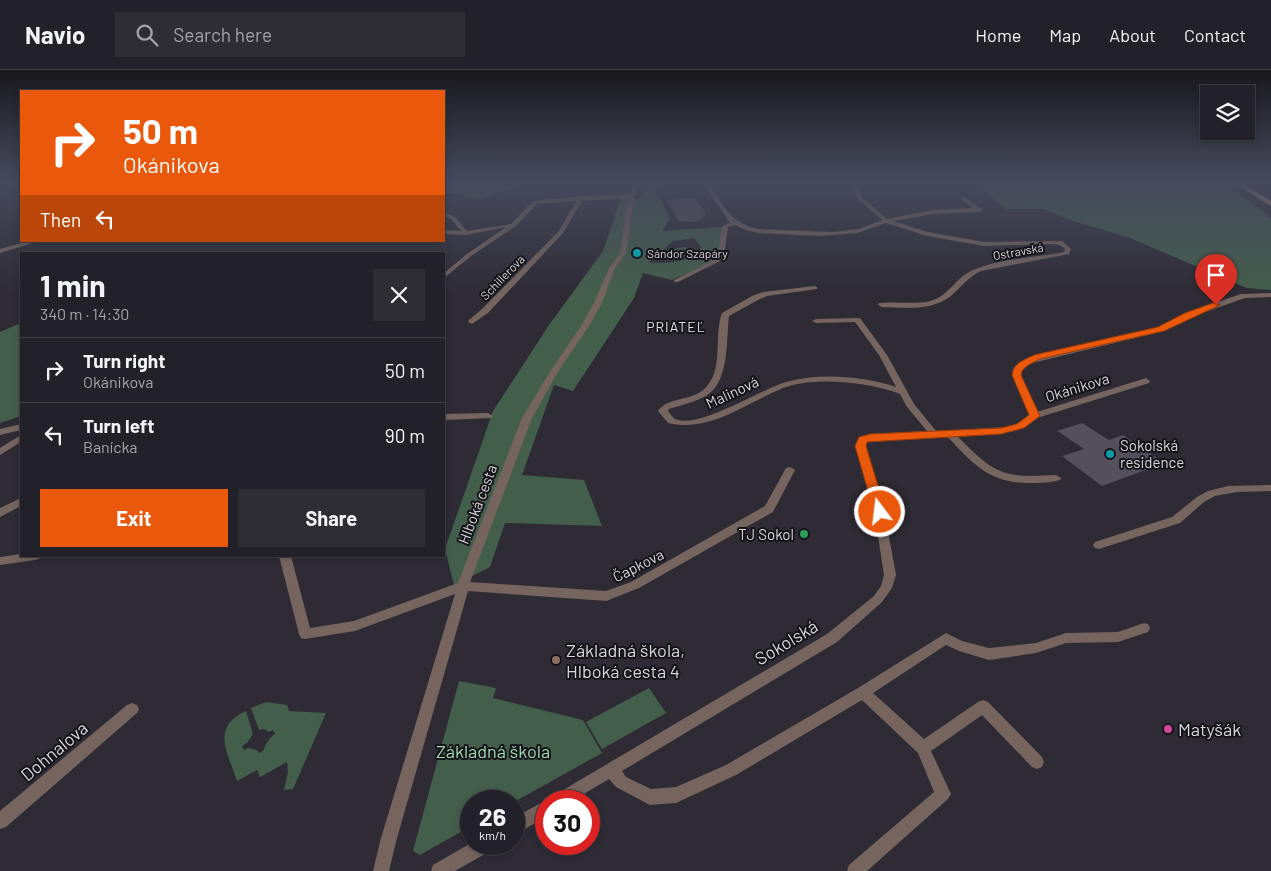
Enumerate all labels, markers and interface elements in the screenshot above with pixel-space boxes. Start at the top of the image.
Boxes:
search box [115,12,465,57]
text: Navio [25,20,85,49]
icon: search [133,21,161,49]
text: Search here [173,23,272,46]
text: Home [975,24,1021,46]
text: Map [1049,24,1081,46]
text: About [1109,24,1156,46]
text: Contact [1184,24,1246,46]
map controls [1200,85,1255,140]
button: layers [1200,85,1255,140]
text: 50 m [123,109,198,151]
icon: right [40,110,105,175]
text: Okánikova [123,151,220,177]
icon: left [91,205,119,233]
text: Then [40,208,81,231]
street label: Ostravská [992,240,1044,262]
place label: Sándor Szapáry [647,246,728,260]
marker: Sándor Szapáry [631,247,643,259]
street label: Schillerova [477,252,527,302]
pin [1195,254,1237,305]
icon: arrive [1202,261,1230,289]
text: 1 min [40,267,106,303]
button: close [373,269,425,321]
text: 340 m · 14:30 [40,304,129,323]
district label: PRIATEĽ [646,318,706,335]
text: Turn right [83,349,165,372]
icon: right [40,356,68,384]
text: 50 m [385,359,425,382]
street label: Okánikova [1043,369,1111,405]
text: Okánikova [83,372,153,391]
street label: Malinová [703,372,761,412]
text: Turn left [83,414,154,437]
icon: left [40,421,68,449]
text: 90 m [385,424,425,447]
place label: Sokolská residence [1120,436,1184,471]
text: Banícka [83,437,138,456]
marker: Sokolská residence [1104,448,1116,460]
street label: Hlboká cesta [454,462,500,546]
position arrow [853,485,905,537]
button: Exit [40,489,228,547]
button: Share [238,489,425,547]
place label: TJ Sokol [738,525,794,543]
marker: TJ Sokol [798,528,810,540]
street label: Čapkova [610,545,666,585]
street label: Sokolská [750,615,822,669]
place label: Základná škola, Hlboká cesta 4 [566,639,685,682]
marker: Základná škola, Hlboká cesta 4 [550,654,562,666]
street label: Dohnalova [16,717,92,785]
place label: Matyšák [1178,718,1241,740]
marker: Matyšák [1162,723,1174,735]
park label: Základná škola [436,740,550,762]
speed limit sign: 30 [535,790,600,855]
text: 26 [479,801,506,831]
text: km/h [479,828,506,842]

